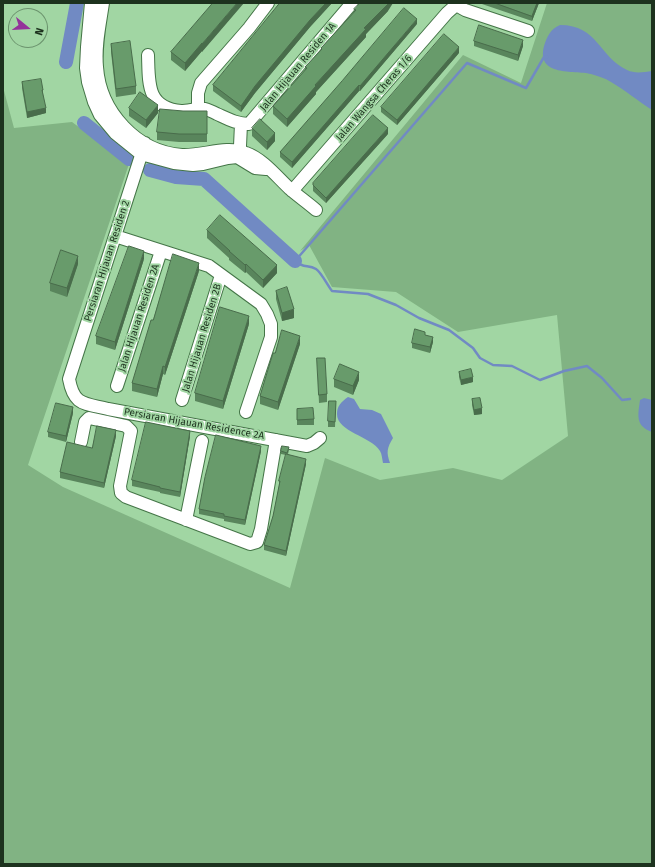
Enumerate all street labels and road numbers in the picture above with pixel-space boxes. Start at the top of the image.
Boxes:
street label: Jalan Hijauan Residen 1A [258,20,338,114]
street label: Jalan Wangsa Cheras 1/6 [333,53,415,143]
street label: Persiaran Hijauan Residen 2 [82,199,132,323]
street label: Jalan Hijauan Residen 2A [116,263,162,373]
street label: Jalan Hijauan Residen 2B [180,282,224,394]
street label: Persiaran Hijauan Residence 2A [123,406,265,442]

